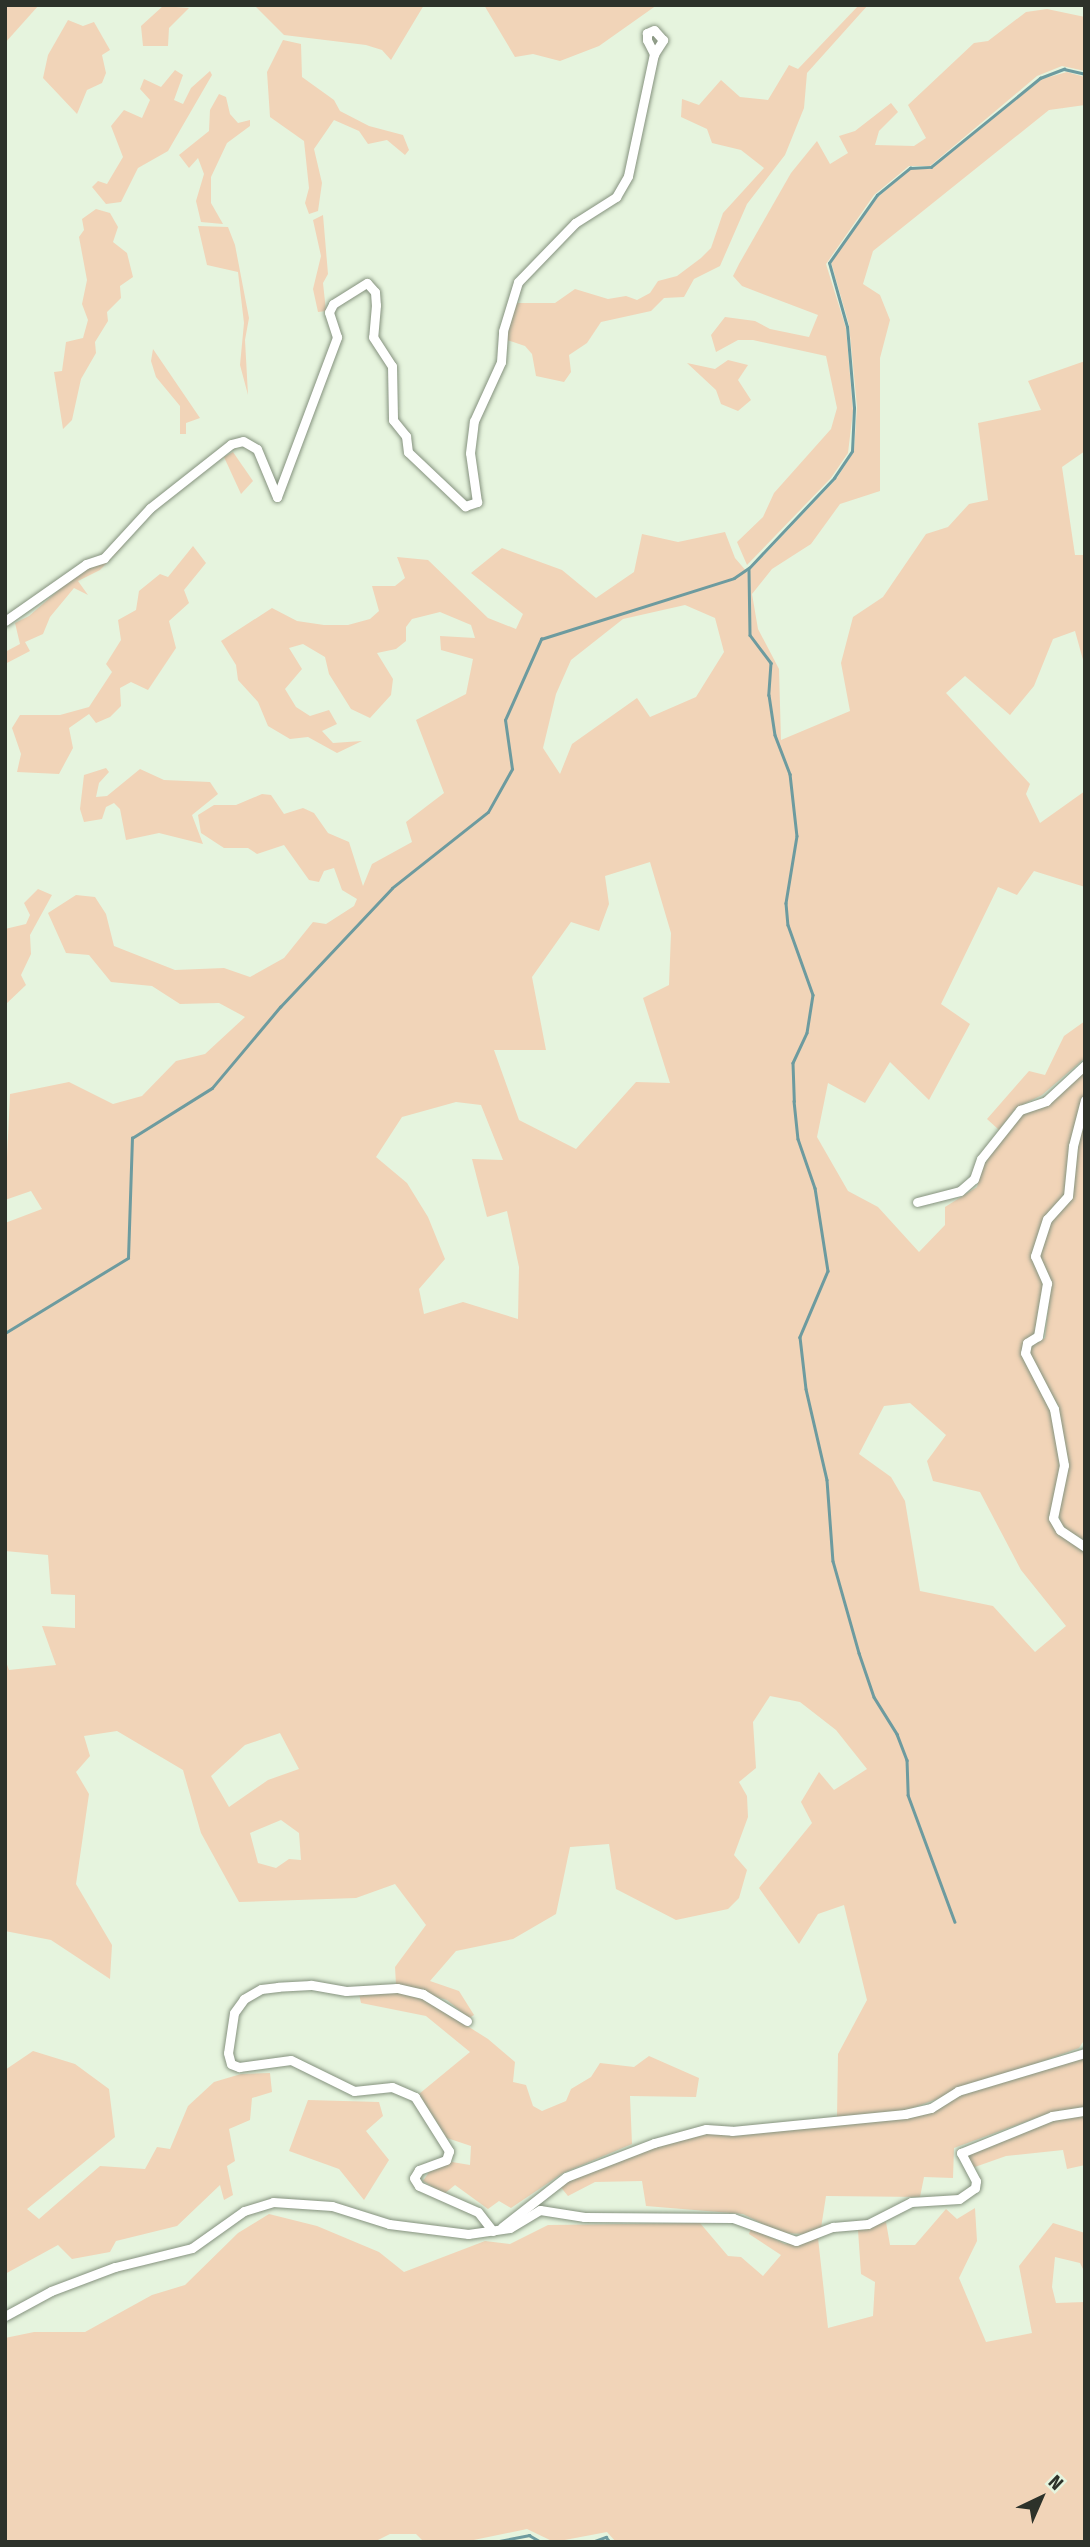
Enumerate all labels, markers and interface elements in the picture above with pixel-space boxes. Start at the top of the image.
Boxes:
north arrow [1006,2463,1076,2533]
text: N [1044,2470,1068,2495]

